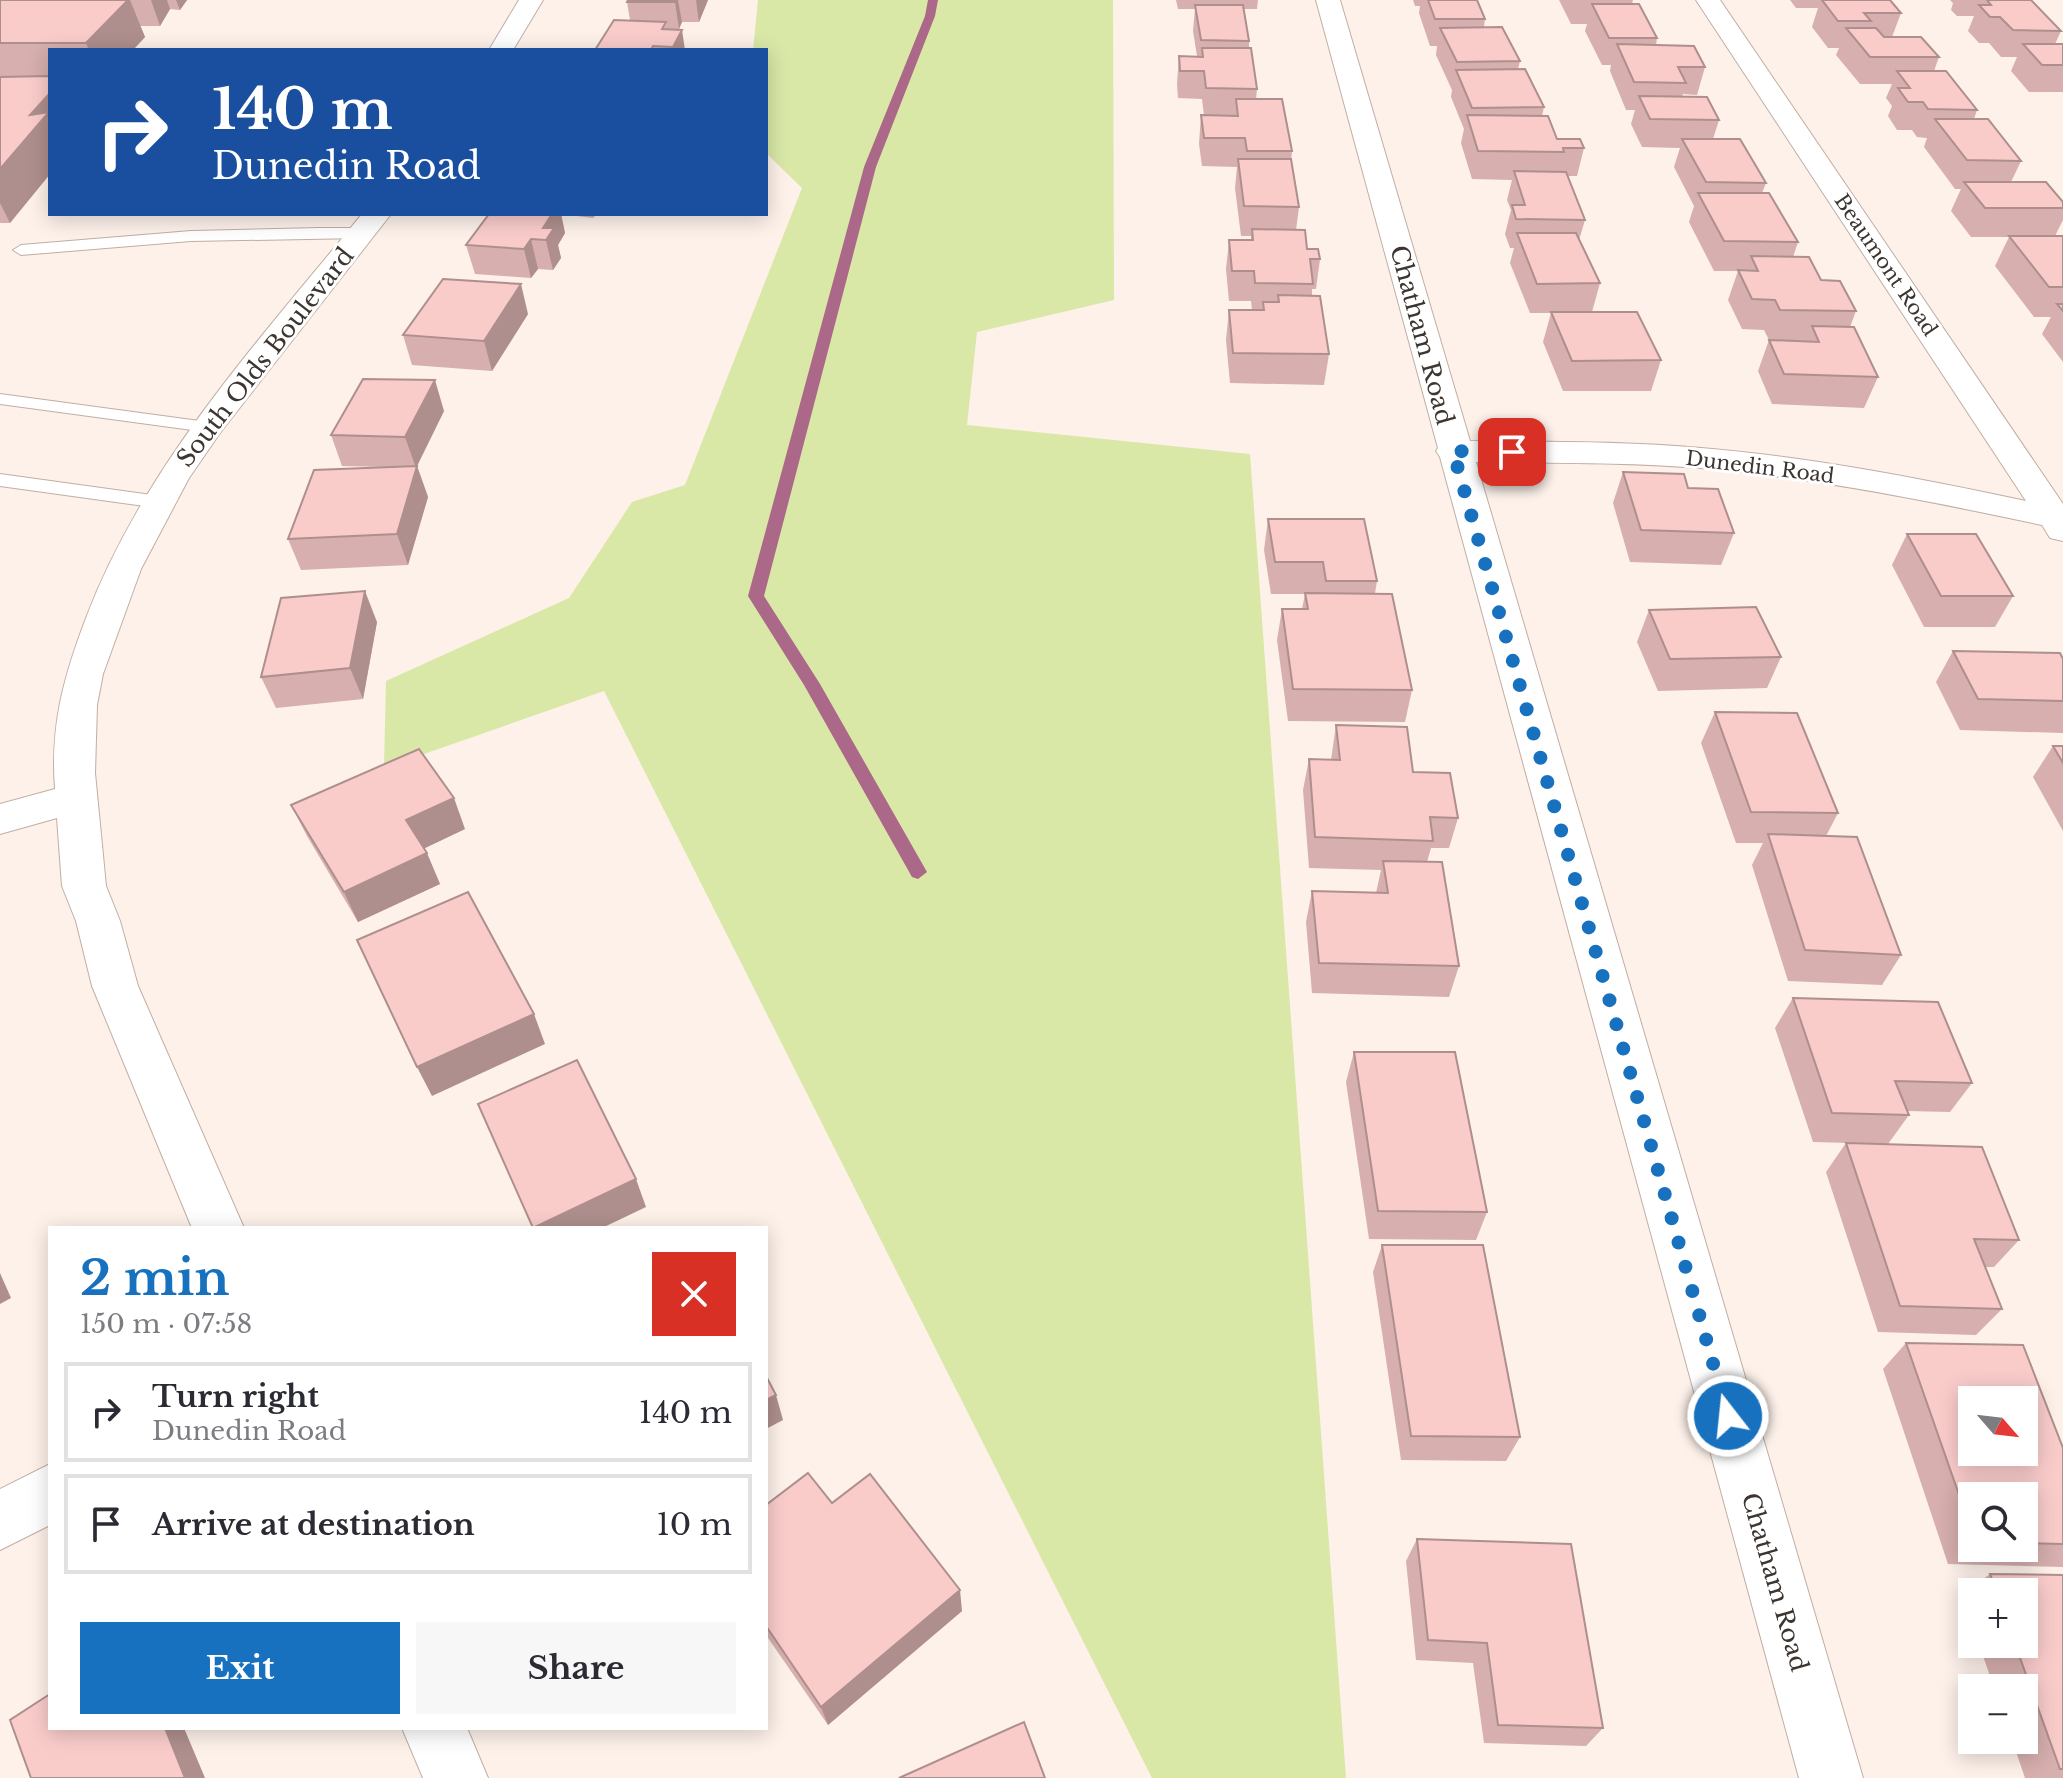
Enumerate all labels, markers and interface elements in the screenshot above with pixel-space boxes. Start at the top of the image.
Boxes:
text: 140 m [212,75,393,144]
icon: right [80,80,184,184]
text: Dunedin Road [212,144,481,189]
street label: Beaumont Road [1830,189,1942,341]
street label: South Olds Boulevard [170,242,360,472]
street label: Chatham Road [1384,242,1460,428]
pin [1478,418,1546,486]
icon: arrive [1490,430,1534,474]
street label: Dunedin Road [1684,446,1836,488]
text: 2 min [80,1248,229,1308]
button: close [652,1252,736,1336]
text: 150 m · 07:58 [80,1308,252,1340]
position arrow [1686,1374,1770,1458]
text: Turn right [152,1378,319,1415]
north arrow [1958,1386,2038,1466]
map controls [1958,1386,2038,1754]
icon: right [84,1390,128,1434]
text: 140 m [639,1394,732,1431]
text: Dunedin Road [152,1415,346,1447]
button: search [1958,1482,2038,1562]
street label: Chatham Road [1736,1489,1814,1675]
icon: arrive [84,1502,128,1546]
text: Arrive at destination [152,1506,475,1543]
text: 10 m [656,1506,732,1543]
button: + [1958,1578,2038,1658]
button: Exit [80,1622,400,1714]
button: Share [416,1622,736,1714]
button: − [1958,1674,2038,1754]

